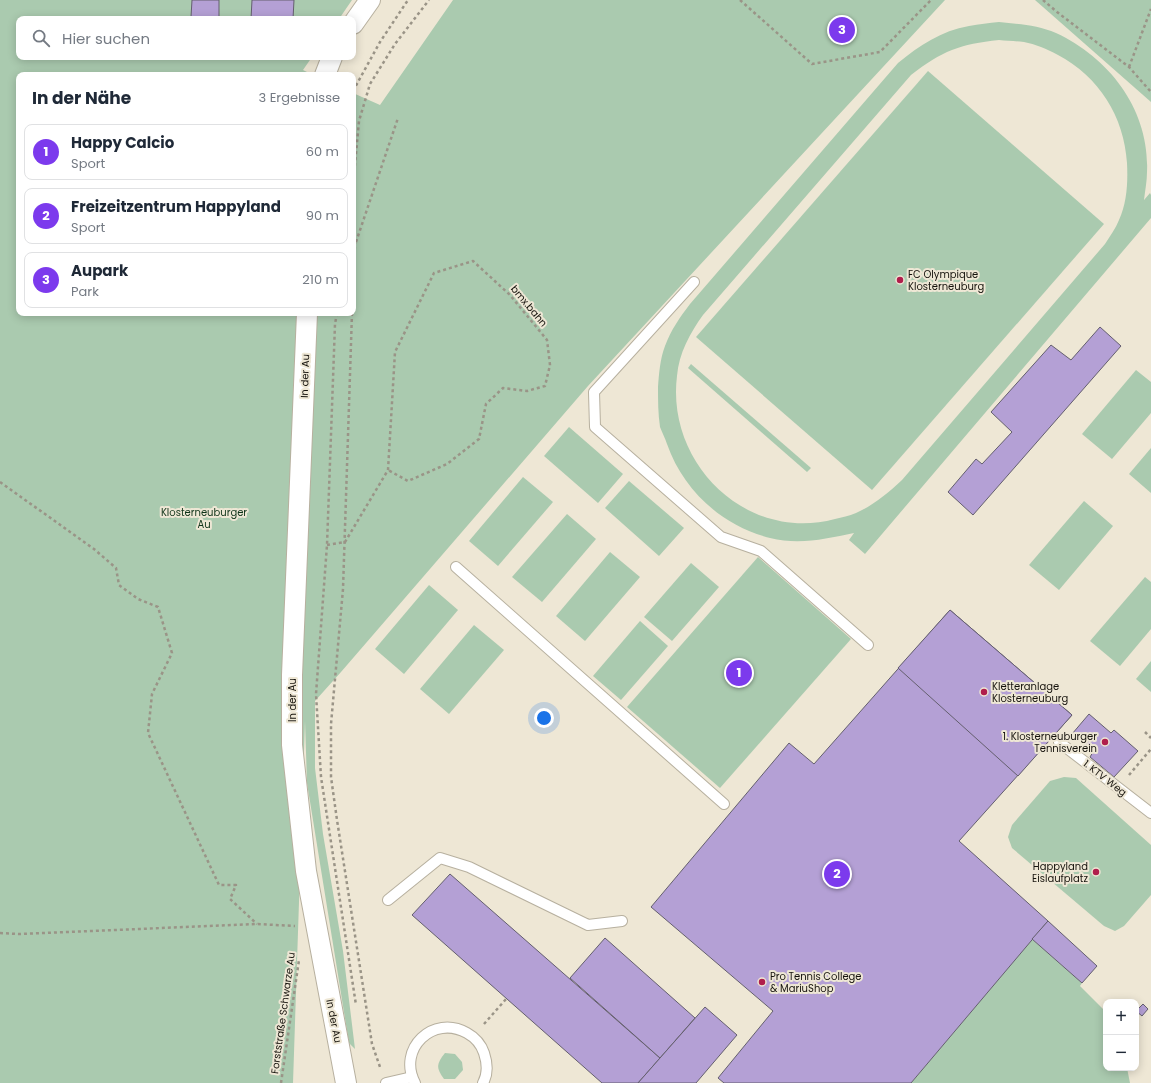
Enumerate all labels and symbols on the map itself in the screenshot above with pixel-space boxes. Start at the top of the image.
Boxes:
pin: 3 [829,15,855,45]
place label: FC Olympique Klosterneuburg [908,267,984,294]
marker: FC Olympique Klosterneuburg [895,275,905,285]
street label: bmx.bahn [507,282,551,330]
street label: In der Au [297,354,313,398]
park label: Klosterneuburger Au [161,505,247,532]
pin: 1 [726,658,752,688]
street label: In der Au [285,678,300,722]
place label: Kletteranlage Klosterneuburg [992,679,1068,706]
marker: Kletteranlage Klosterneuburg [979,687,989,697]
your location [534,708,554,728]
place label: 1. Klosterneuburger Tennisverein [1003,729,1097,756]
marker: 1. Klosterneuburger Tennisverein [1100,737,1110,747]
street label: 1. KTV Weg [1080,756,1130,800]
pin: 2 [824,859,850,889]
place label: Happyland Eislaufplatz [1032,859,1088,886]
marker: Happyland Eislaufplatz [1091,867,1101,877]
street label: Forststraße Schwarze Au [267,951,299,1075]
place label: Pro Tennis College & MariuShop [770,969,862,996]
marker: Pro Tennis College & MariuShop [757,977,767,987]
street label: In der Au [322,998,346,1044]

